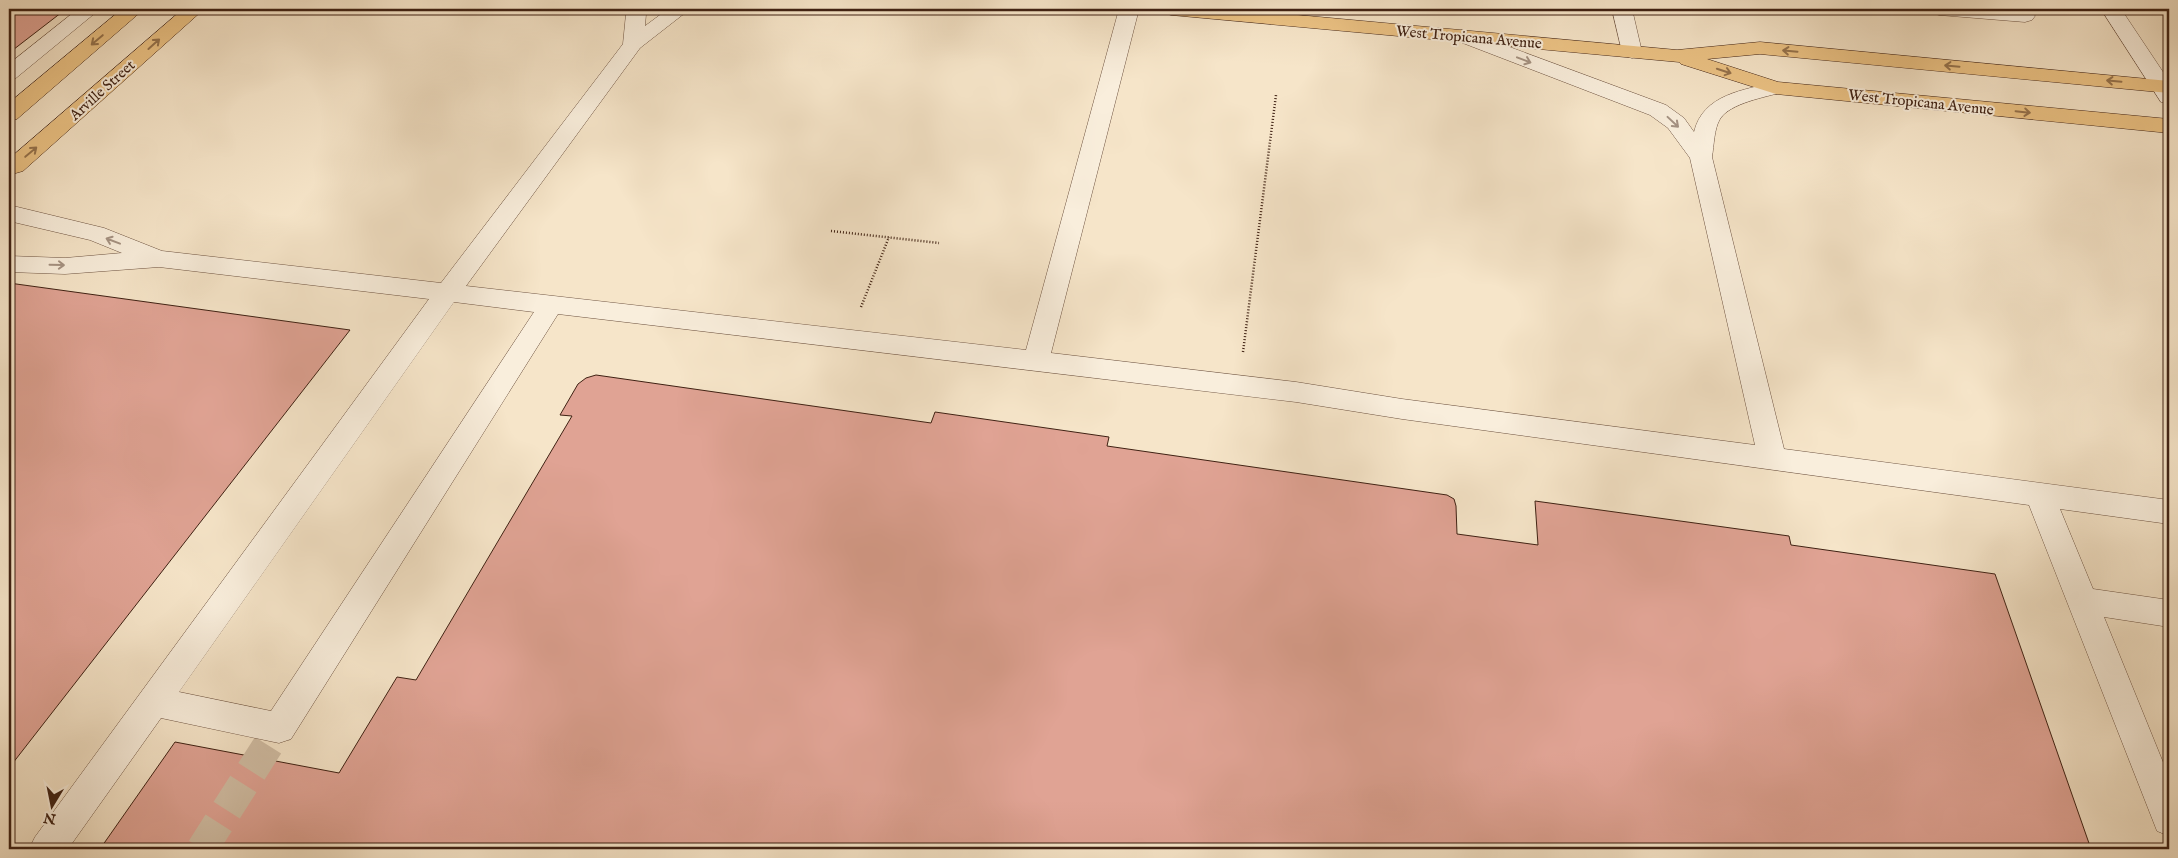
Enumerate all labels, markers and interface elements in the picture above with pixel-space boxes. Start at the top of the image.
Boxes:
street label: West Tropicana Avenue [1395,22,1543,53]
one-way arrow [91,34,104,45]
one-way arrow [147,38,160,50]
one-way arrow [1782,46,1798,56]
street label: Arville Street [65,56,139,126]
one-way arrow [1516,56,1531,65]
one-way arrow [1944,61,1960,71]
one-way arrow [1716,67,1731,76]
one-way arrow [2106,77,2122,86]
street label: West Tropicana Avenue [1847,85,1995,120]
one-way arrow [2014,107,2030,117]
one-way arrow [1667,116,1679,128]
one-way arrow [24,147,37,158]
one-way arrow [106,236,121,245]
one-way arrow [49,261,65,270]
north arrow [28,780,78,830]
text: N [42,808,58,828]

